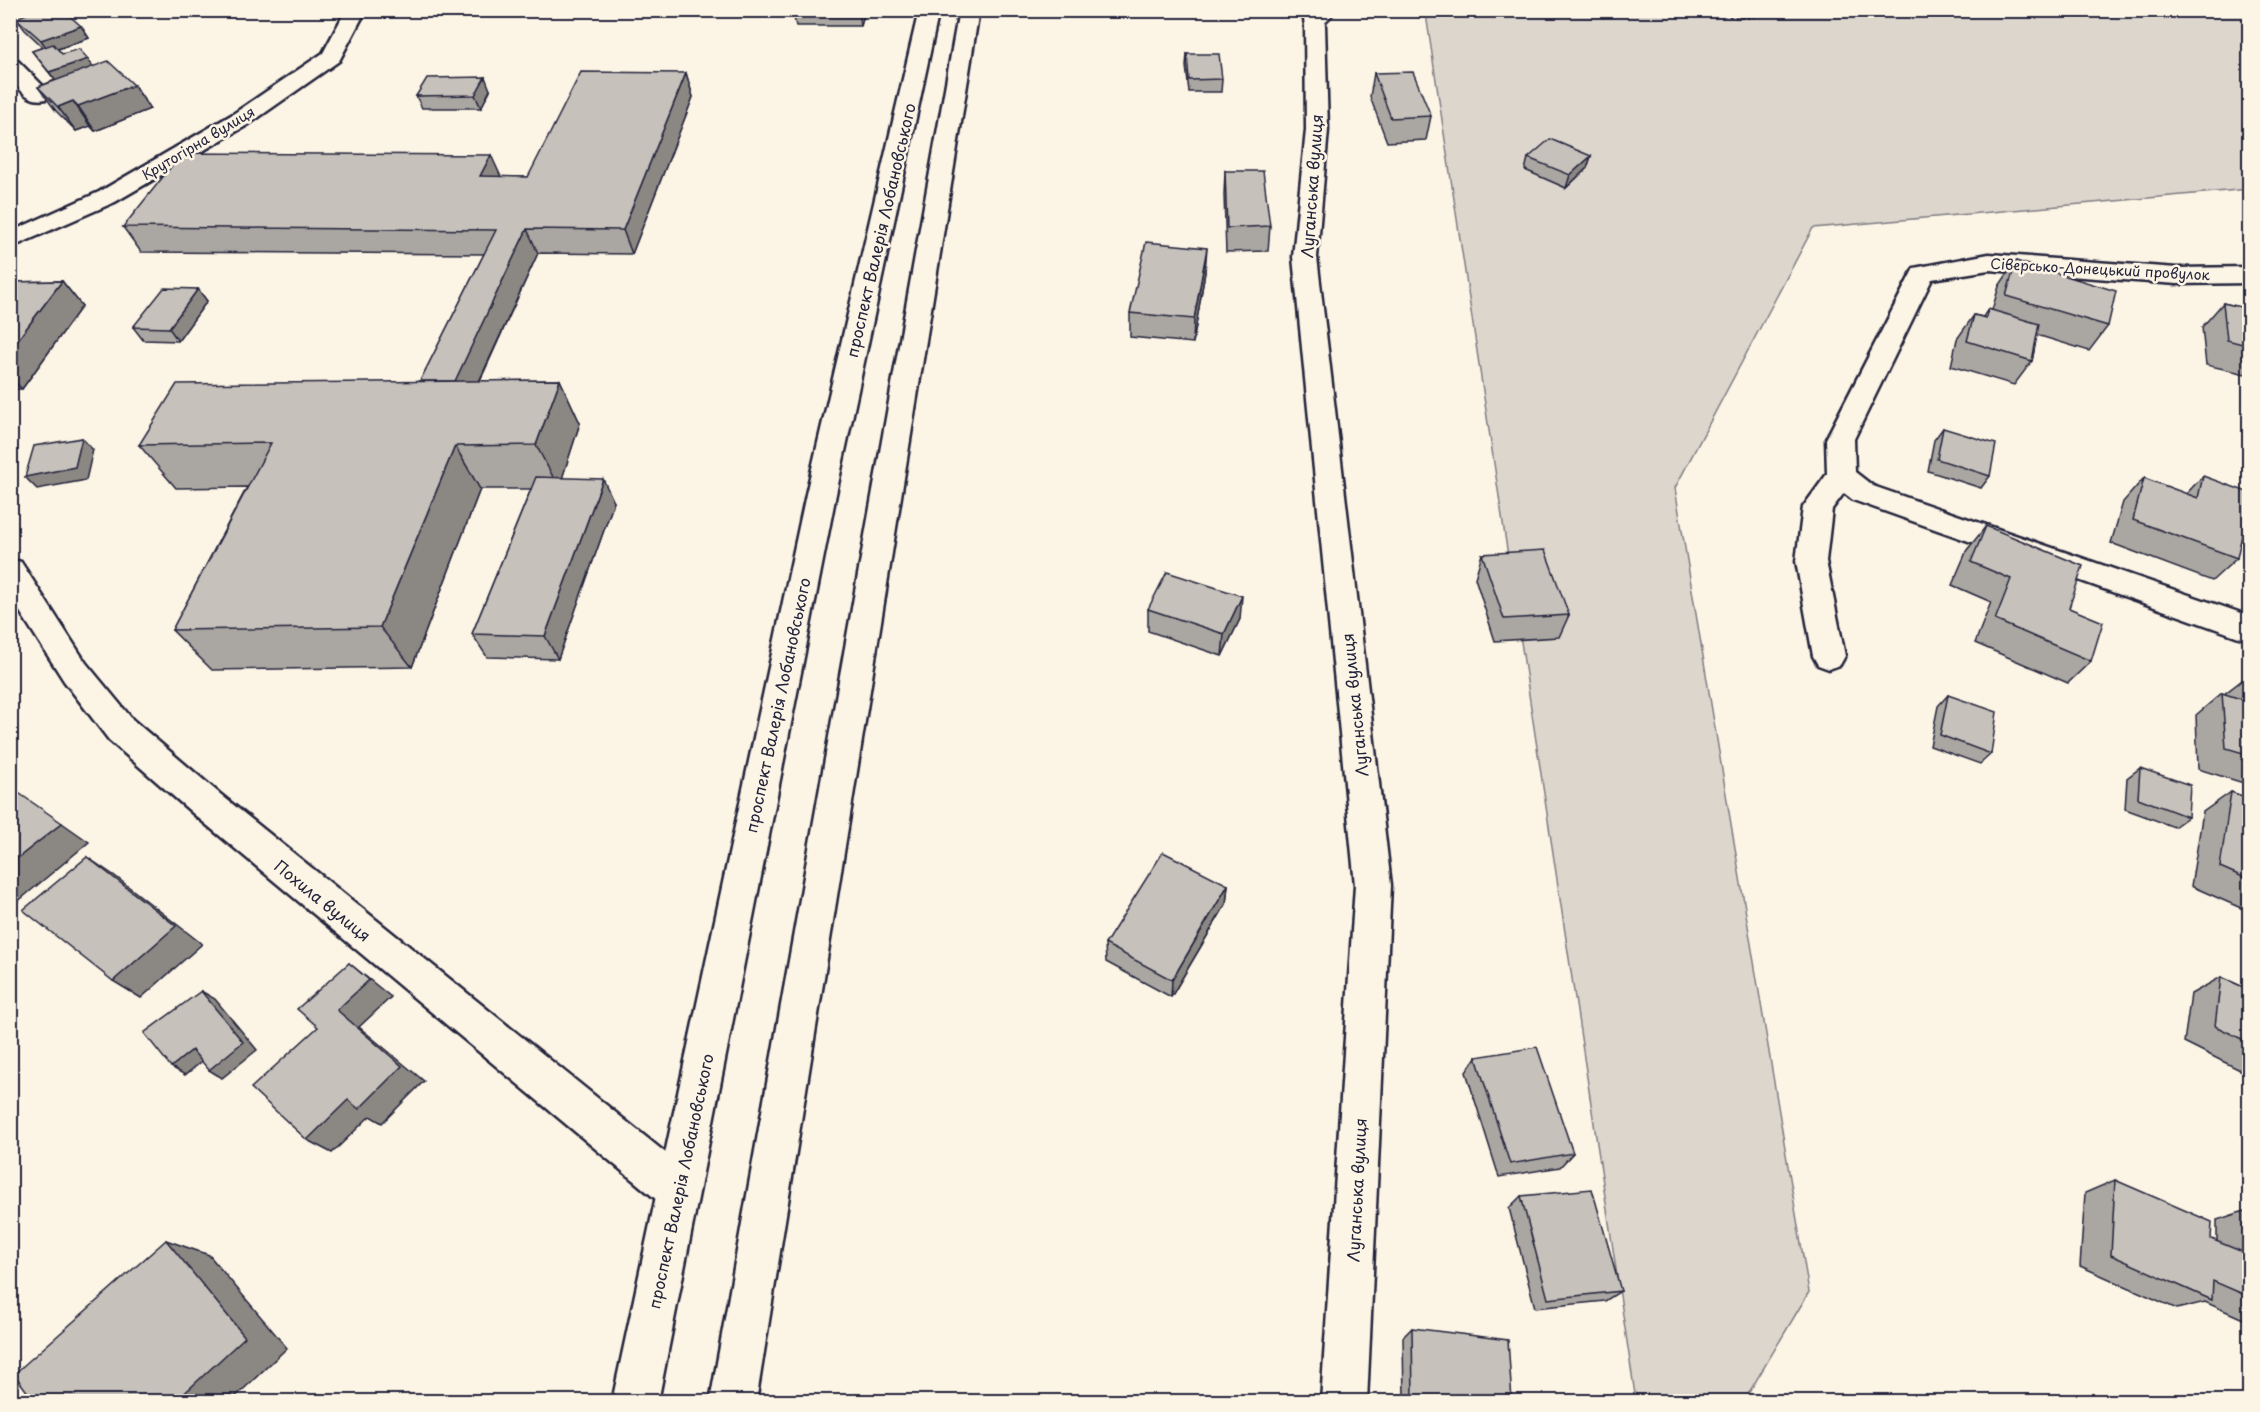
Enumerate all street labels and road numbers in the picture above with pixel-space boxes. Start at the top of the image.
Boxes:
street label: проспект Валерія Лобановського [839,100,921,360]
street label: Крутогірна вулиця [137,101,259,185]
street label: Луганська вулиця [1294,113,1328,259]
street label: Сіверсько-Донецький провулок [1990,253,2211,285]
street label: проспект Валерія Лобановського [738,575,816,835]
street label: Луганська вулиця [1335,632,1373,778]
street label: Похила вулиця [269,853,377,947]
street label: проспект Валерія Лобановського [641,1051,719,1311]
street label: Луганська вулиця [1340,1117,1372,1263]

